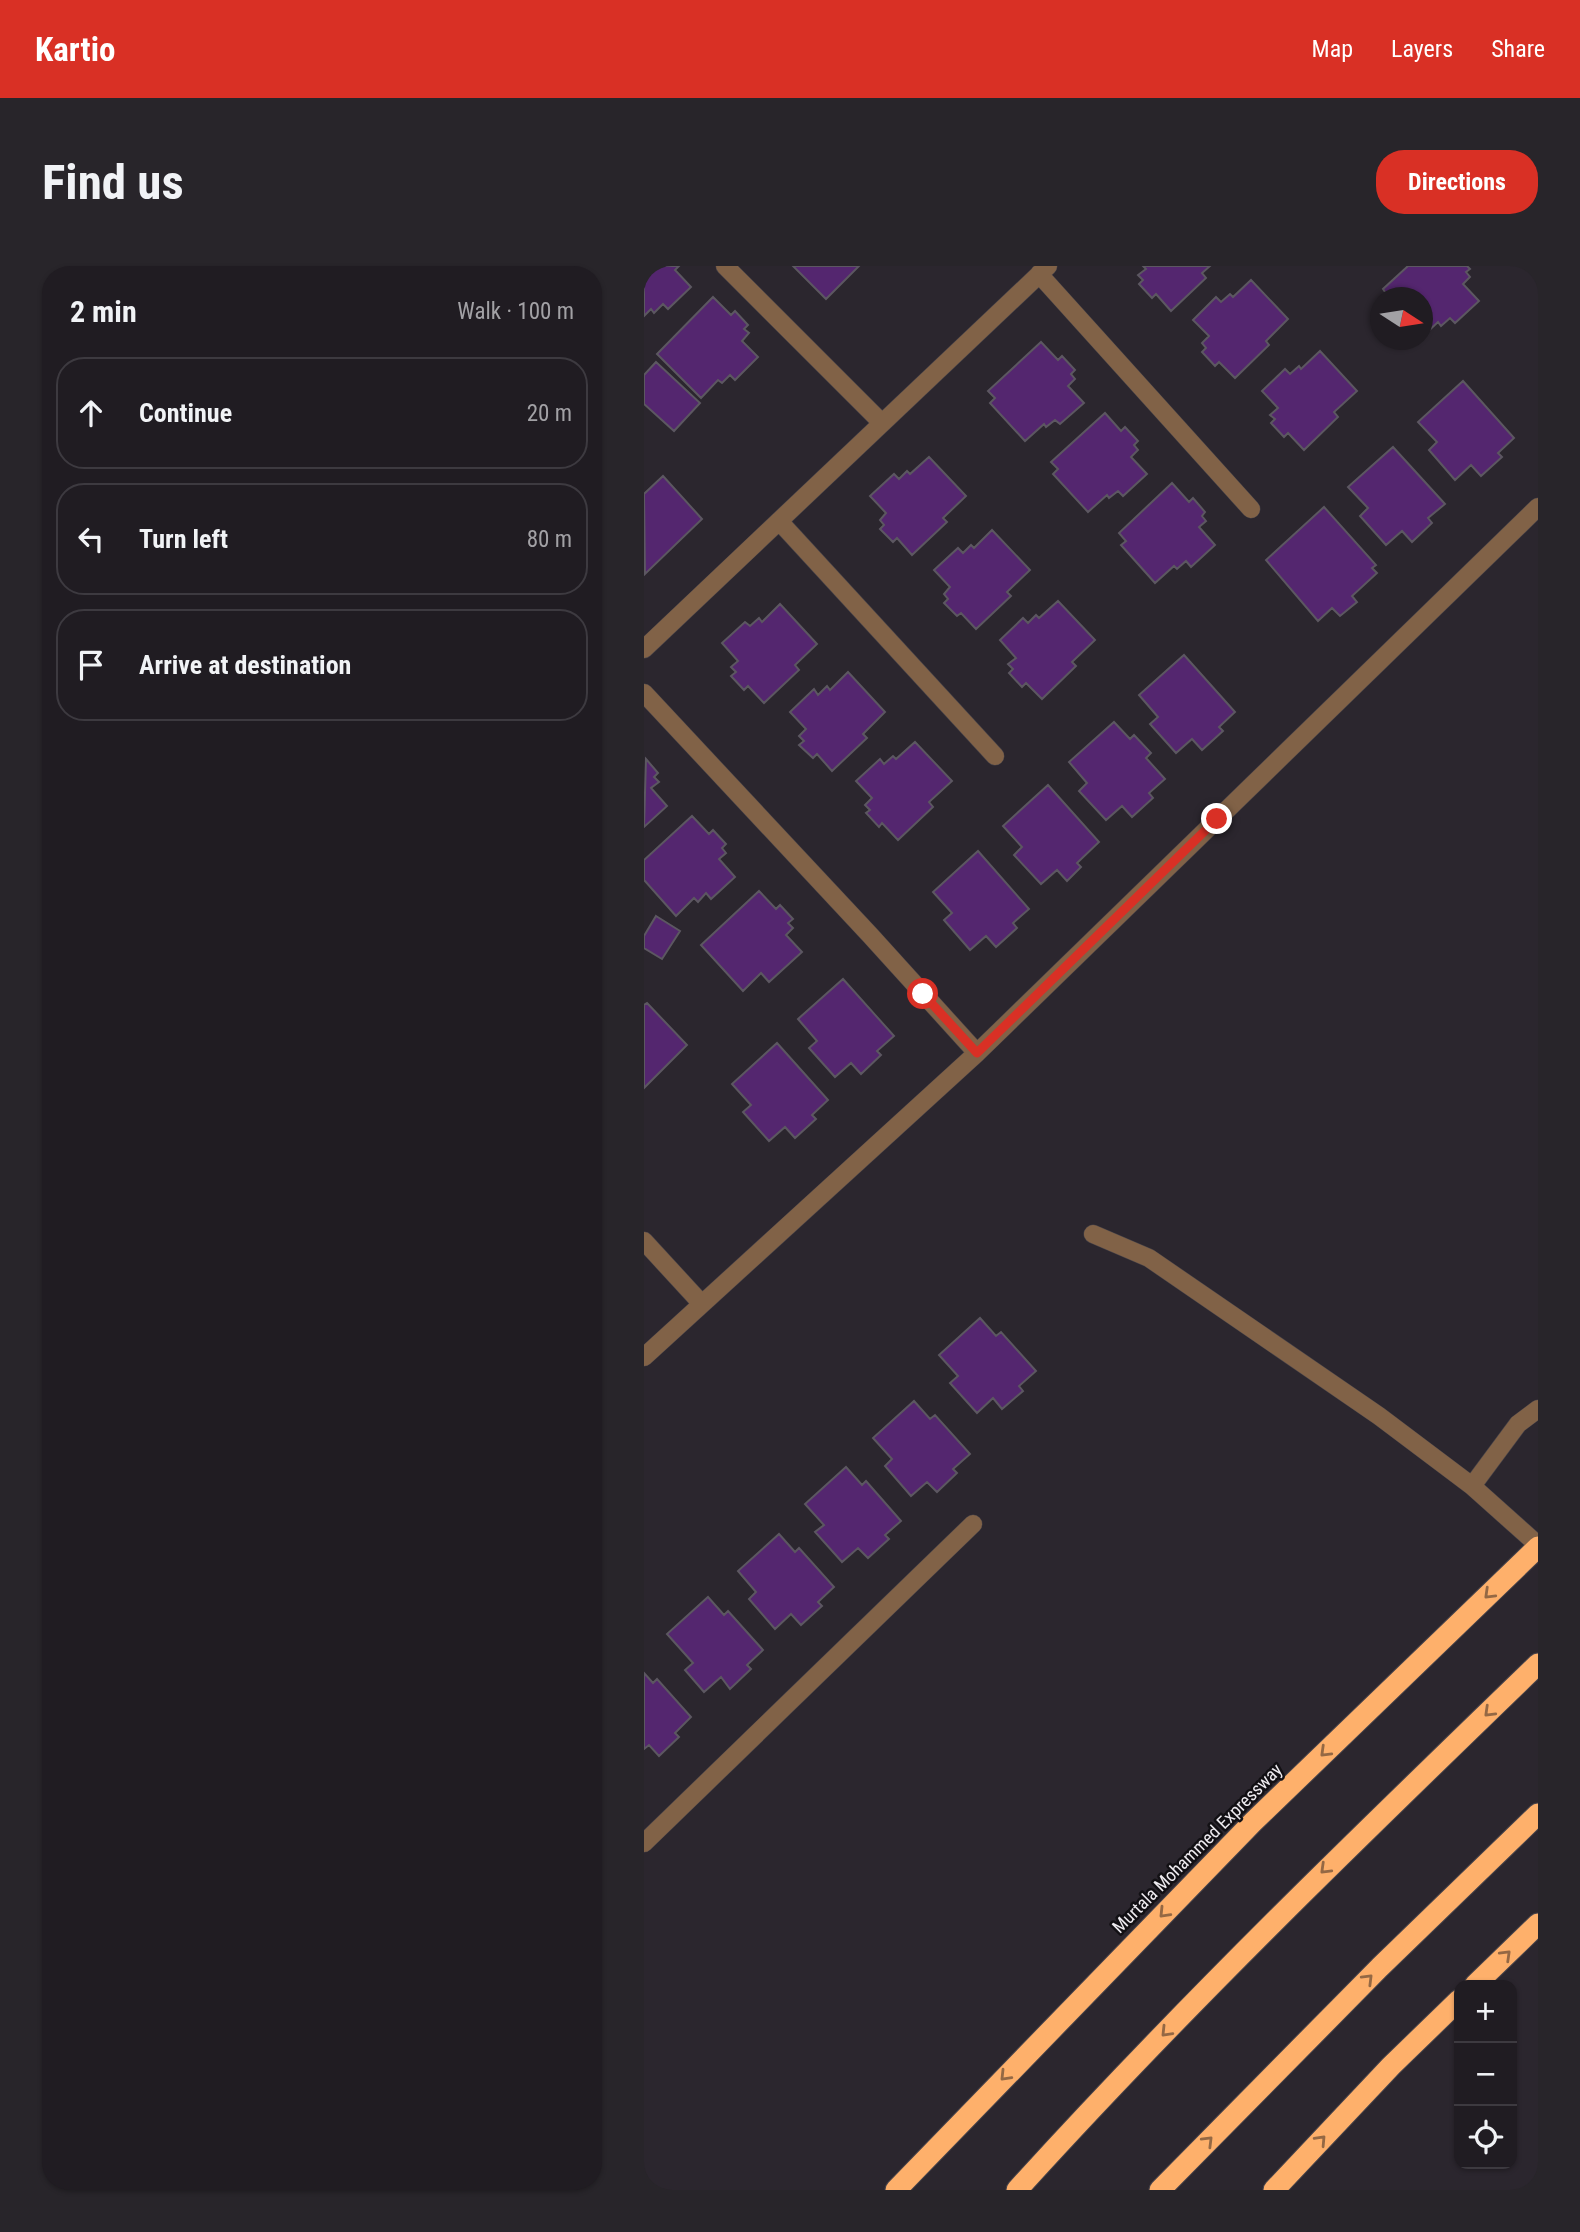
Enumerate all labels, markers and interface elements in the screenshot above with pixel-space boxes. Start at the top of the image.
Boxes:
text: Kartio [35,30,115,69]
text: Map [1312,35,1353,63]
text: Layers [1391,35,1453,63]
text: Share [1491,35,1545,63]
button: Directions [1376,150,1538,214]
text: Find us [42,154,184,211]
north arrow [1370,287,1433,350]
text: 2 min [70,294,137,329]
text: Walk · 100 m [457,298,574,325]
icon: ahead [72,394,110,432]
text: Continue [139,398,232,428]
text: 20 m [527,400,572,427]
icon: left [72,520,110,558]
text: Turn left [139,524,228,554]
text: 80 m [527,526,572,553]
icon: arrive [72,646,110,684]
text: Arrive at destination [139,650,351,680]
route end [1201,803,1232,834]
route start [907,978,938,1009]
one-way arrow [1484,1586,1497,1599]
one-way arrow [1484,1703,1497,1716]
one-way arrow [1321,1744,1334,1757]
street label: Murtala Mohammed Expressway [1108,1758,1287,1937]
one-way arrow [1320,1861,1333,1874]
one-way arrow [1160,1905,1173,1918]
one-way arrow [1498,1950,1511,1963]
one-way arrow [1359,1975,1372,1988]
map controls [1454,1980,1517,2169]
button: + [1454,1980,1517,2043]
one-way arrow [1161,2024,1174,2037]
button: − [1454,2043,1517,2106]
one-way arrow [1001,2068,1014,2081]
button: locate [1454,2106,1517,2169]
one-way arrow [1199,2136,1212,2149]
one-way arrow [1312,2136,1325,2149]

